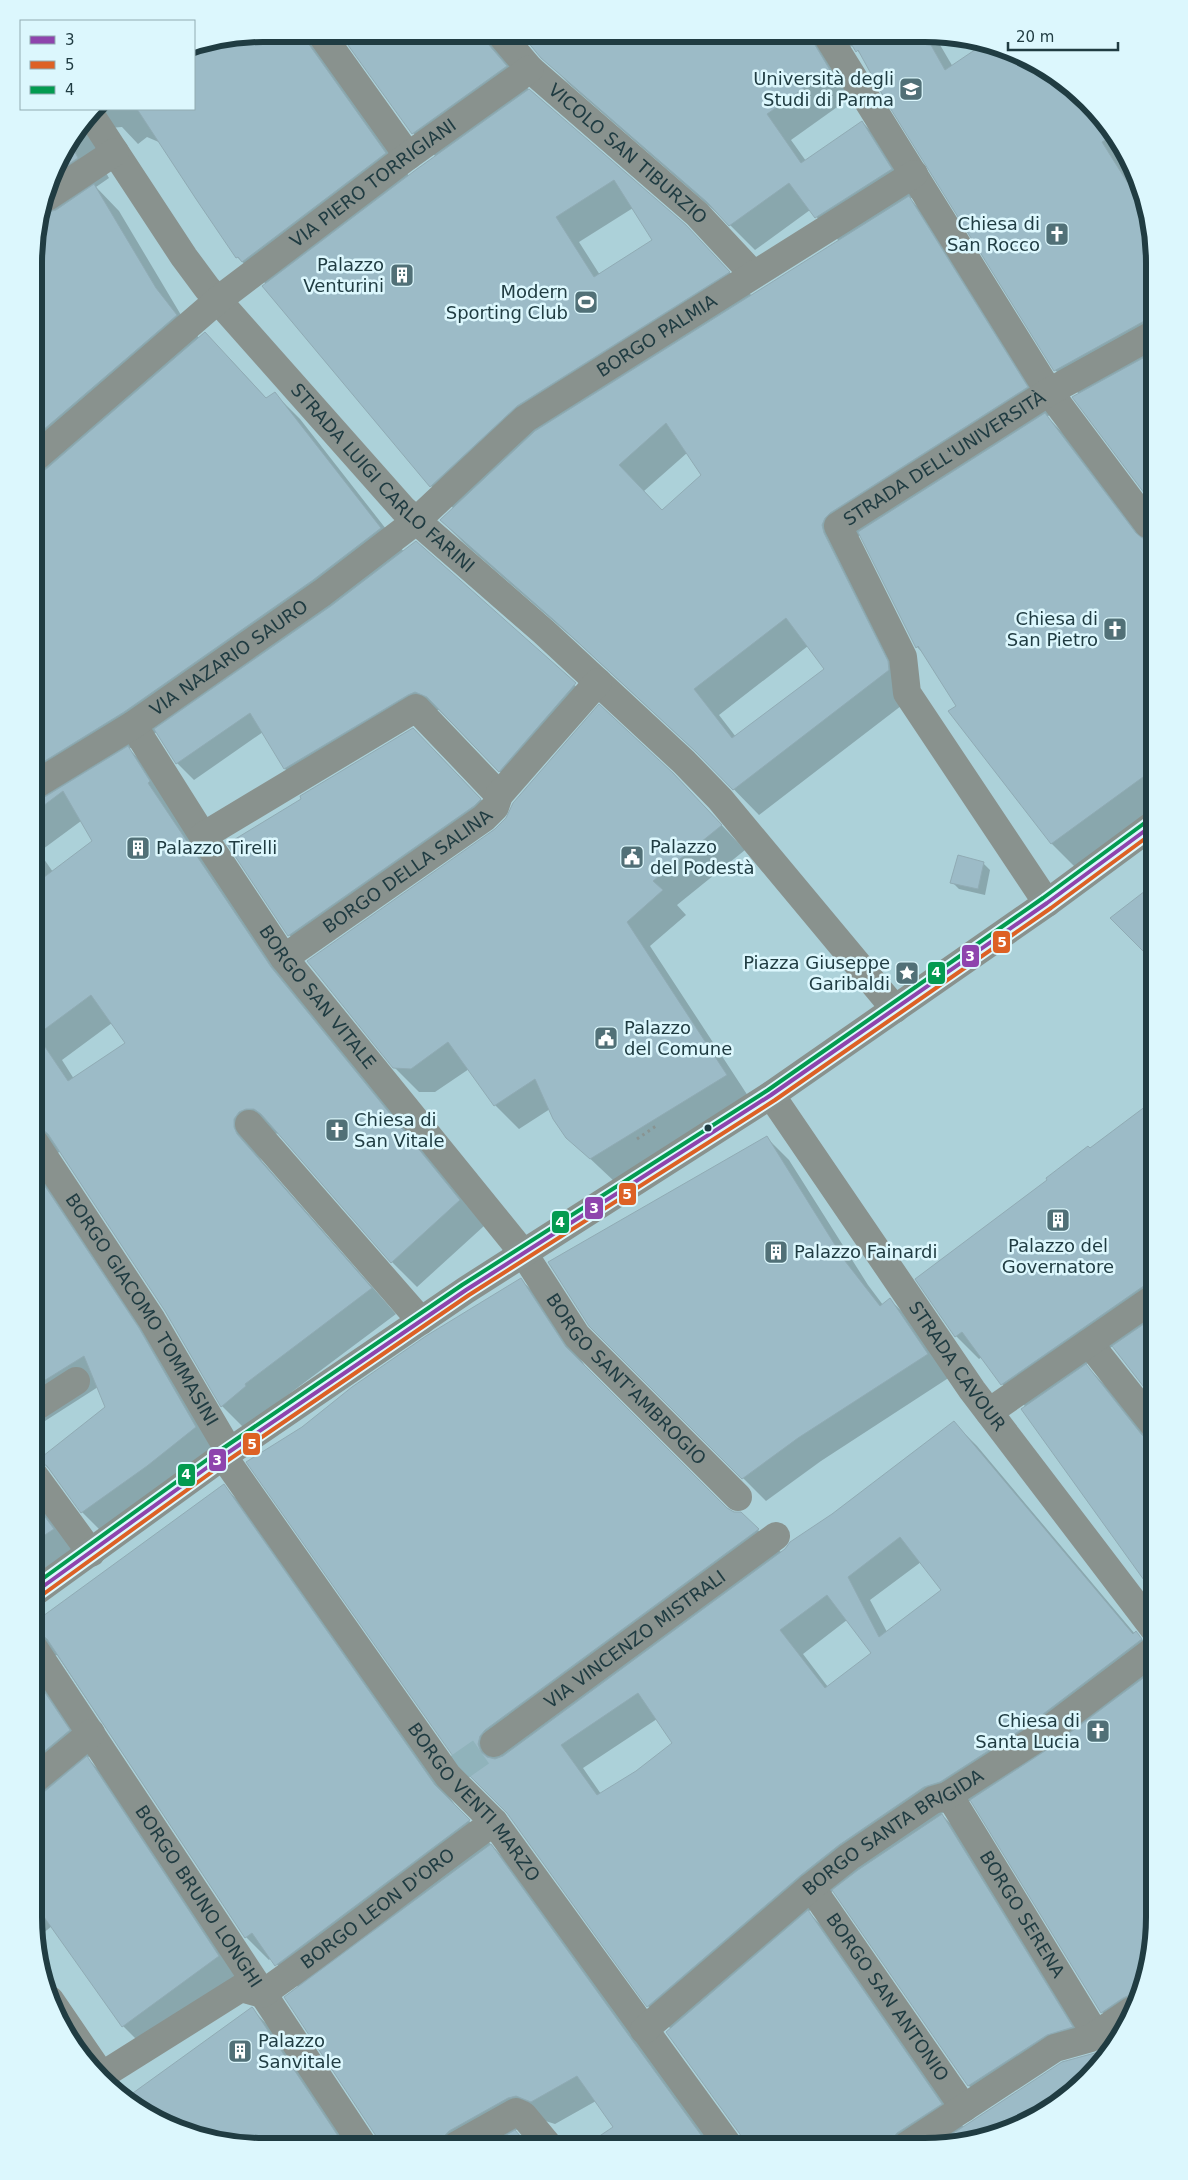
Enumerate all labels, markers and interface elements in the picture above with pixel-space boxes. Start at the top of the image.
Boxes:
legend [20,20,195,110]
scale bar [1008,20,1118,52]
text: 20 m [1016,28,1054,46]
text: 3 [65,31,75,49]
text: 5 [65,56,75,74]
place label: Università degli Studi di Parma [753,68,894,110]
school or university icon: Università degli Studi di Parma [898,76,924,102]
street label: VICOLO SAN TIBURZIO [544,79,712,228]
text: 4 [65,81,75,99]
street label: VIA PIERO TORRIGIANI [286,114,460,252]
place label: Chiesa di San Rocco [947,213,1040,255]
church icon: Chiesa di San Rocco [1044,221,1070,247]
place label: Palazzo Venturini [303,254,384,296]
building icon: Palazzo Venturini [389,262,415,288]
place label: Modern Sporting Club [446,281,568,323]
sports icon: Modern Sporting Club [573,289,599,315]
street label: BORGO PALMIA [593,290,721,381]
street label: STRADA LUIGI CARLO FARINI [287,379,479,576]
street label: STRADA DELL'UNIVERSITÀ [839,386,1050,530]
street label: VIA NAZARIO SAURO [146,595,312,720]
place label: Chiesa di San Pietro [1007,608,1098,650]
church icon: Chiesa di San Pietro [1102,616,1128,642]
street label: BORGO DELLA SALINA [319,804,497,937]
building icon: Palazzo Tirelli [125,835,151,861]
place label: Palazzo del Podestà [650,836,754,878]
place label: Palazzo Tirelli [156,837,277,858]
public building icon: Palazzo del Podestà [619,844,645,870]
street label: BORGO SAN VITALE [255,921,381,1073]
line badge: 5 [992,930,1011,954]
text: 5 [997,934,1007,950]
line badge: 3 [961,944,980,968]
text: 3 [965,948,975,964]
place label: Piazza Giuseppe Garibaldi [743,952,890,994]
place icon: Piazza Giuseppe Garibaldi [894,960,920,986]
line badge: 4 [927,961,946,985]
text: 4 [931,964,941,980]
place label: Palazzo del Comune [624,1017,732,1059]
public building icon: Palazzo del Comune [593,1025,619,1051]
place label: Chiesa di San Vitale [354,1109,445,1151]
church icon: Chiesa di San Vitale [324,1117,350,1143]
unlabelled marker [703,1123,713,1133]
line badge: 5 [618,1182,637,1206]
text: 5 [622,1186,632,1202]
street label: BORGO GIACOMO TOMMASINI [61,1189,223,1429]
line badge: 3 [584,1196,604,1220]
text: 3 [589,1200,599,1216]
building icon: Palazzo del Governatore [1045,1207,1071,1233]
line badge: 4 [551,1210,570,1234]
text: 4 [555,1214,565,1230]
place label: Palazzo del Governatore [1002,1235,1114,1277]
building icon: Palazzo Fainardi [763,1239,789,1265]
place label: Palazzo Fainardi [794,1241,937,1262]
street label: BORGO SANT'AMBROGIO [542,1289,711,1469]
street label: STRADA CAVOUR [905,1297,1010,1435]
line badge: 5 [242,1432,261,1456]
text: 5 [247,1436,257,1452]
line badge: 3 [208,1448,227,1472]
text: 3 [212,1452,222,1468]
line badge: 4 [177,1463,196,1487]
text: 4 [181,1466,191,1482]
street label: VIA VINCENZO MISTRALI [540,1566,729,1712]
place label: Chiesa di Santa Lucia [975,1710,1080,1752]
church icon: Chiesa di Santa Lucia [1085,1718,1111,1744]
street label: BORGO VENTI MARZO [404,1719,545,1885]
street label: BORGO SANTA BRIGIDA [798,1764,988,1899]
street label: BORGO BRUNO LONGHI [131,1801,267,1991]
street label: BORGO LEON D'ORO [296,1844,458,1973]
street label: BORGO SERENA [976,1847,1070,1982]
street label: BORGO SAN ANTONIO [822,1909,953,2085]
place label: Palazzo Sanvitale [258,2030,342,2072]
building icon: Palazzo Sanvitale [227,2038,253,2064]

